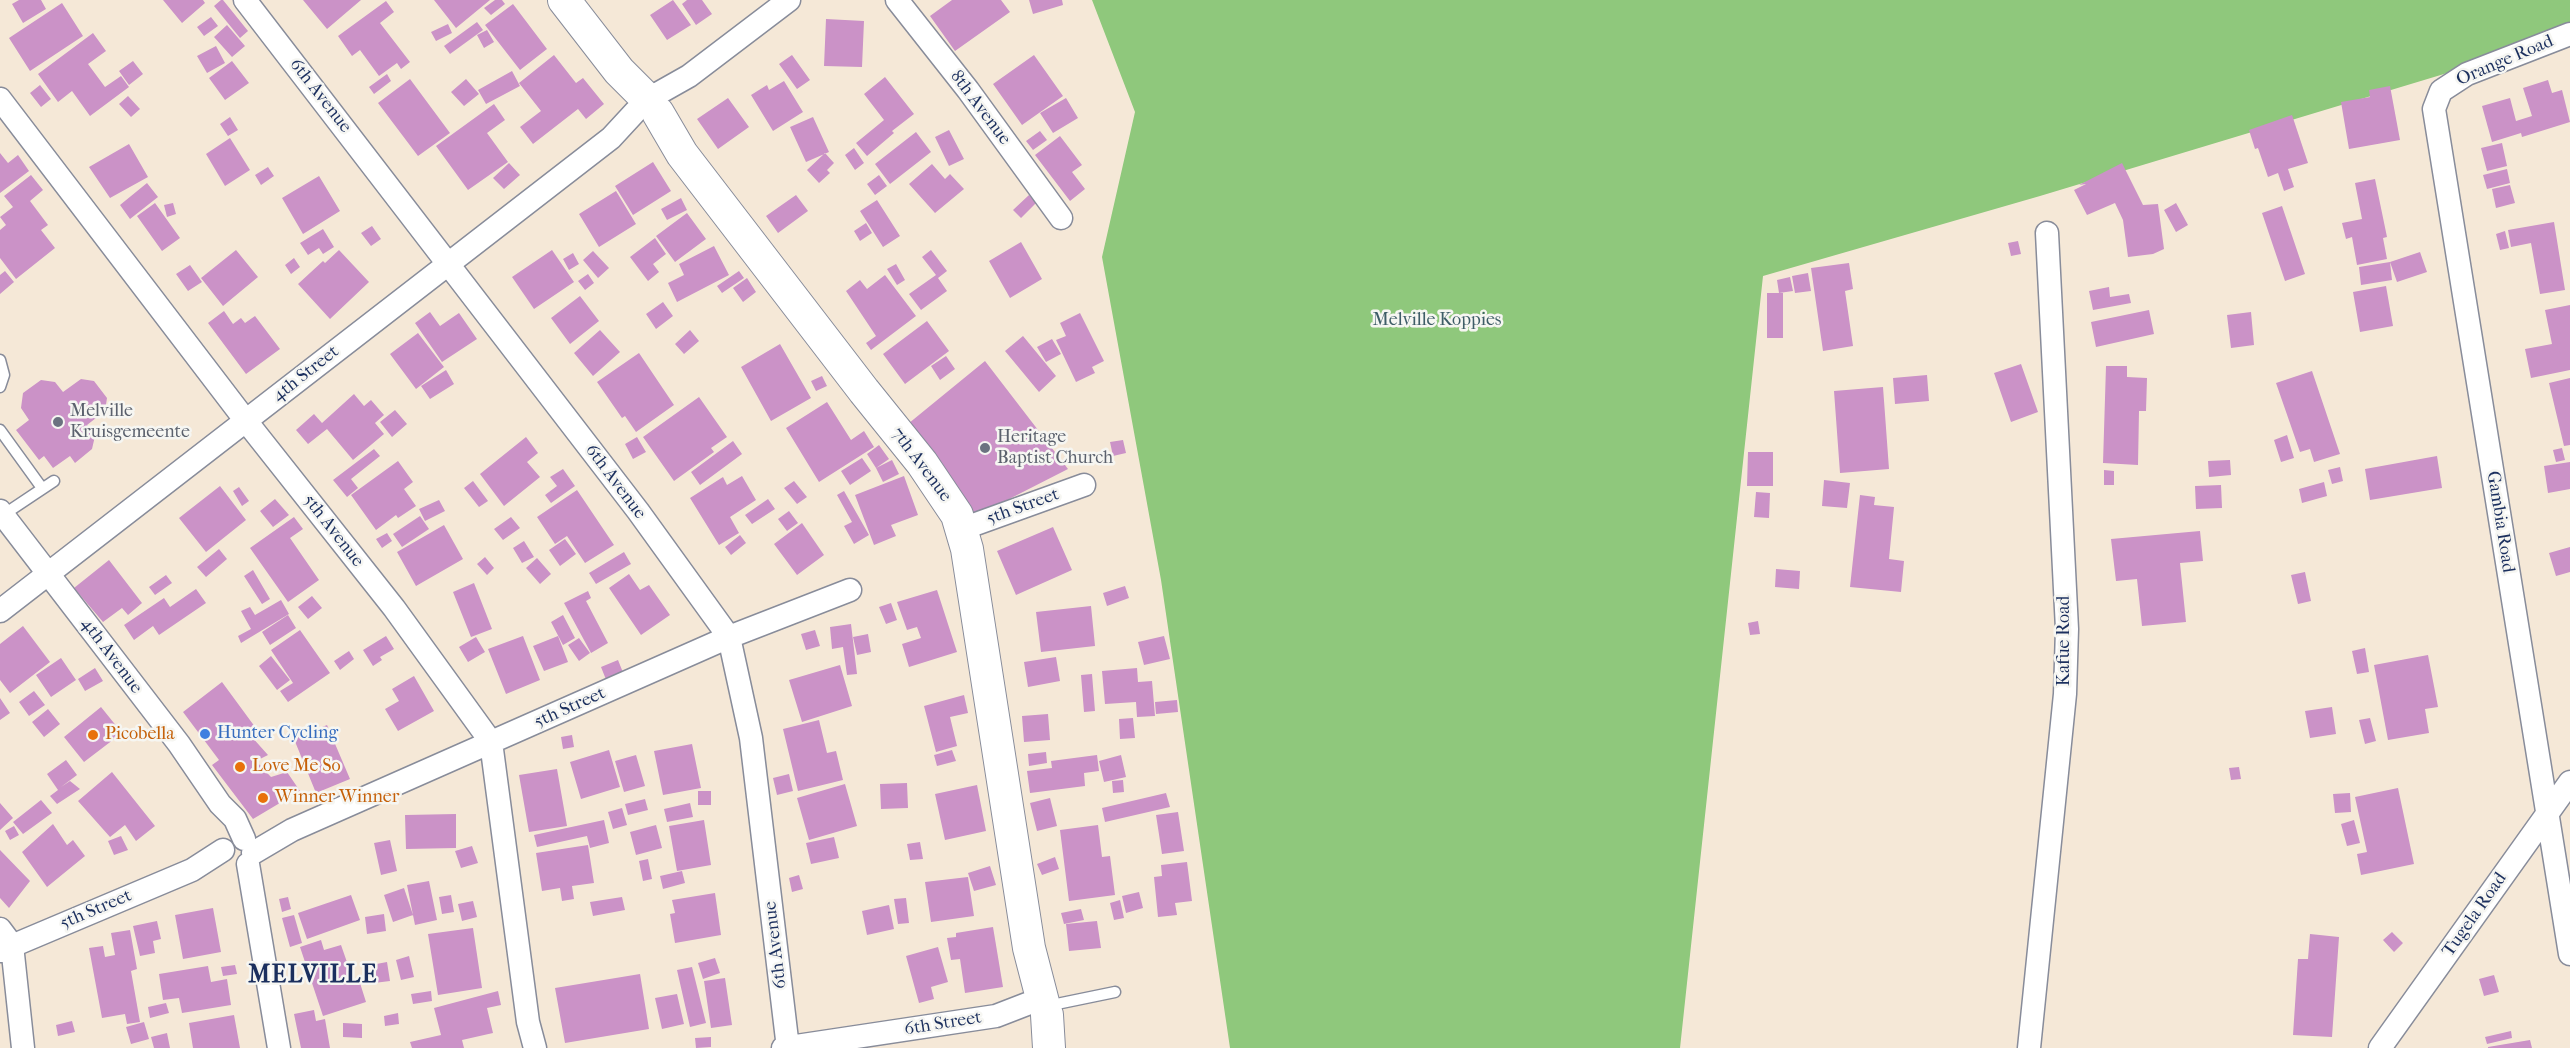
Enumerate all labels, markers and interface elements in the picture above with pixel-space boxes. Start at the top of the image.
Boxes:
street label: Orange Road [2453,31,2557,91]
street label: 6th Avenue [284,55,356,137]
street label: 8th Avenue [945,67,1015,149]
park label: Melville Koppies [1373,310,1501,332]
street label: 4th Street [268,341,344,407]
place label: Melville Kruisgemeente [70,401,190,444]
marker: Melville Kruisgemeente [51,415,65,429]
street label: 7th Avenue [886,424,956,506]
place label: Heritage Baptist Church [997,427,1113,470]
street label: 6th Avenue [580,440,650,524]
marker: Heritage Baptist Church [978,441,992,455]
street label: Gambia Road [2481,470,2519,574]
street label: 5th Street [984,484,1062,530]
street label: 5th Avenue [298,490,368,572]
street label: Kafue Road [2054,596,2076,686]
street label: 4th Avenue [76,614,146,698]
street label: 5th Street [531,683,609,733]
place label: Hunter Cycling [217,723,338,745]
place label: Picobella [105,724,175,746]
marker: Hunter Cycling [198,727,212,741]
marker: Picobella [86,728,100,742]
place label: Love Me So [252,756,341,778]
marker: Love Me So [233,760,247,774]
place label: Winner Winner [275,787,399,809]
marker: Winner Winner [256,791,270,805]
street label: Tugela Road [2438,869,2512,961]
street label: 5th Street [57,885,135,935]
street label: 6th Avenue [760,900,792,990]
district label: MELVILLE [248,962,378,990]
street label: 6th Street [903,1007,983,1041]

